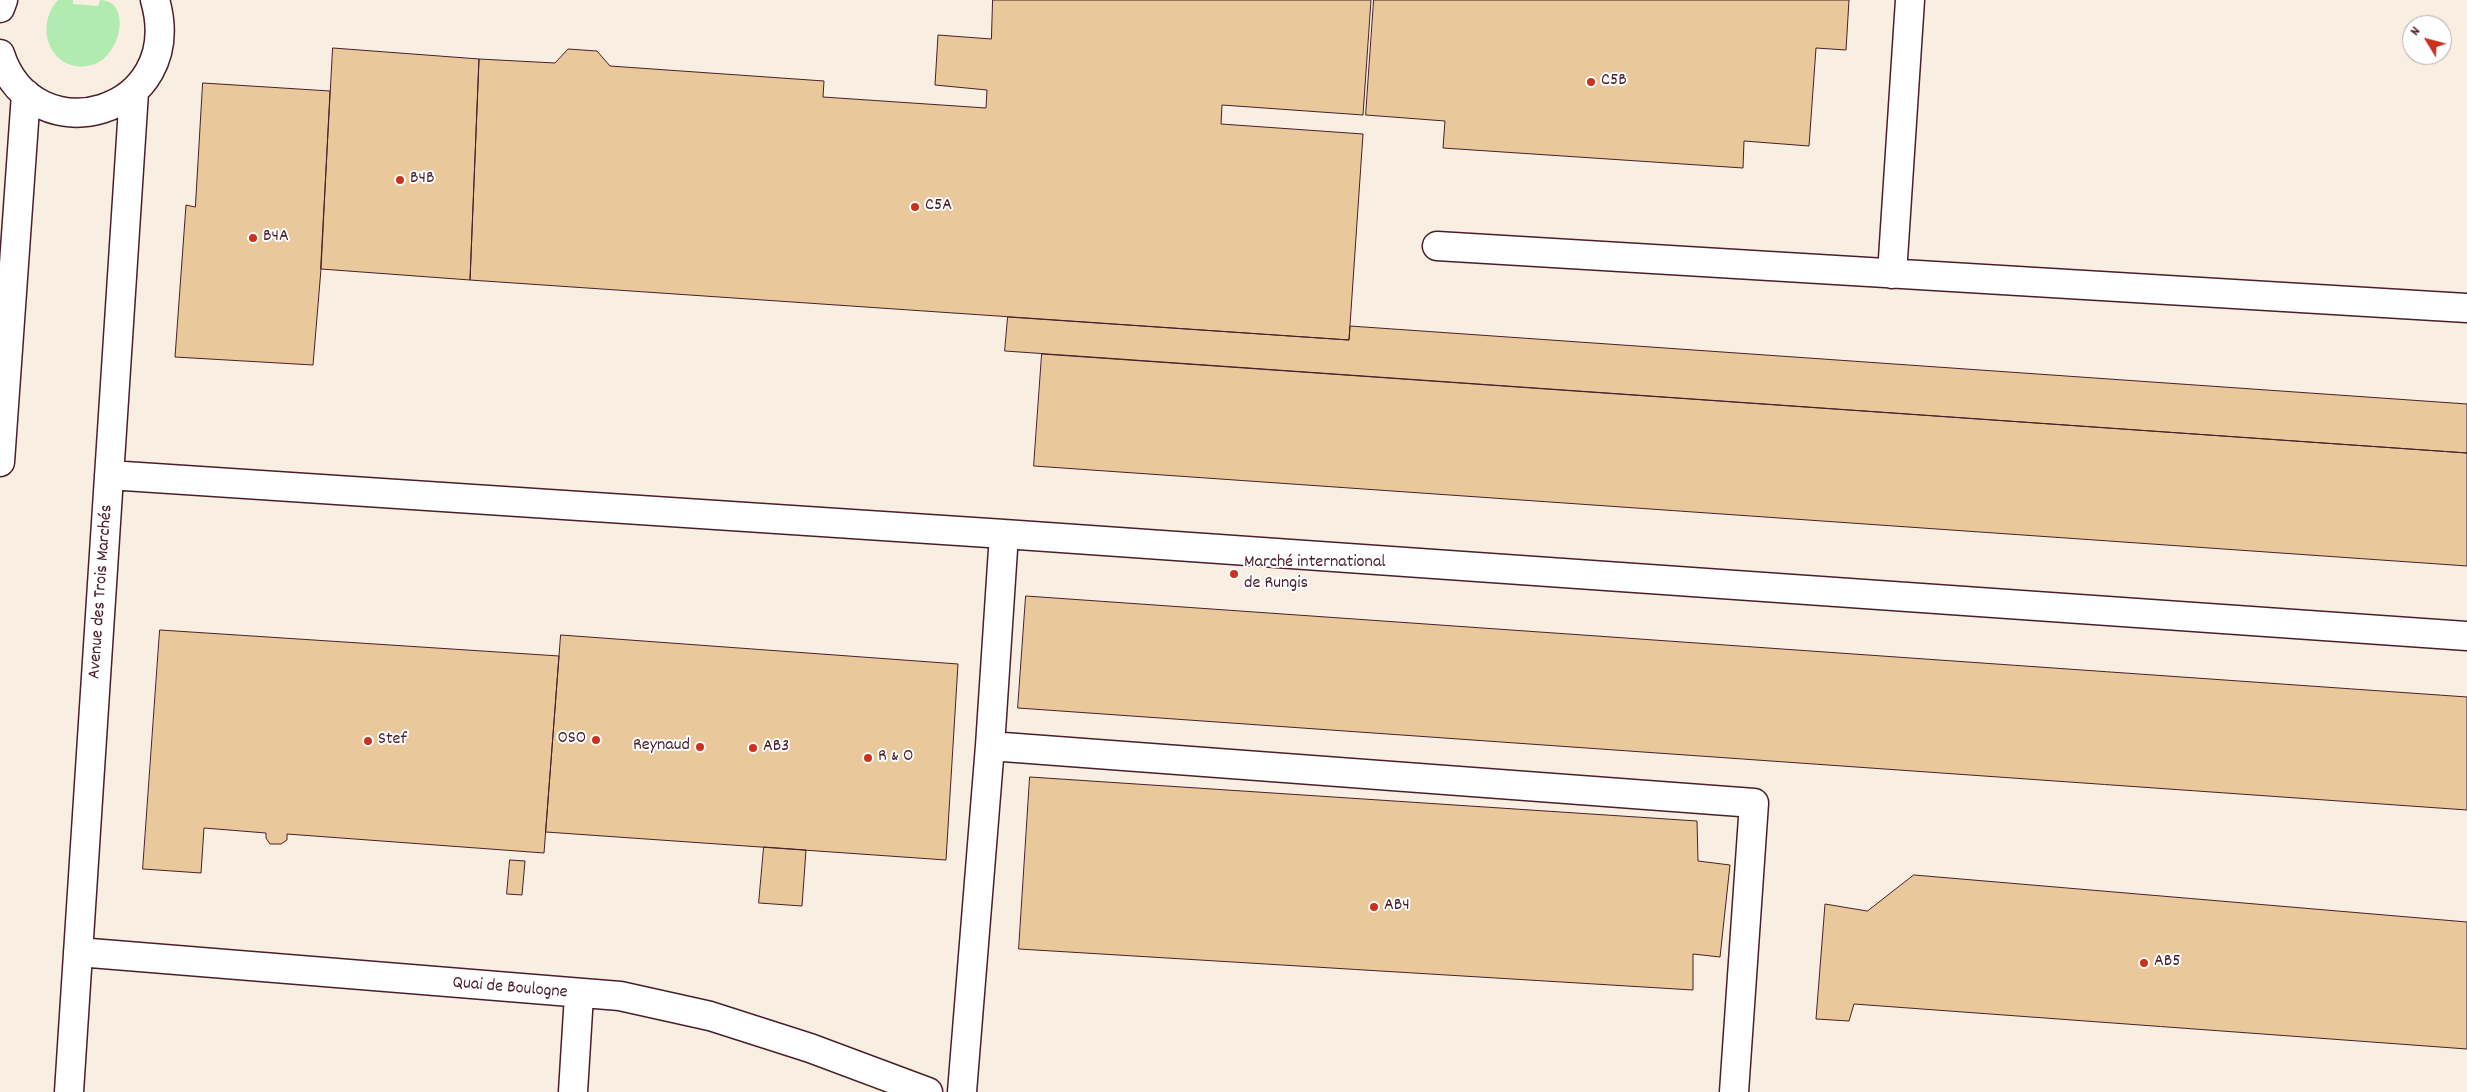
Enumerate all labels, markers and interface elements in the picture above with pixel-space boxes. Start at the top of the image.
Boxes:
north arrow [2402,15,2452,65]
text: N [2406,23,2426,40]
place label: C5B [1601,71,1627,93]
marker: C5B [1585,76,1597,88]
place label: B4B [410,169,435,191]
marker: B4B [394,174,406,186]
place label: C5A [925,196,952,218]
marker: C5A [909,201,921,213]
place label: B4A [263,227,289,249]
marker: B4A [247,232,259,244]
street label: Avenue des Trois Marchés [85,504,119,680]
place label: Marché international de Rungis [1244,553,1386,596]
marker: Marché international de Rungis [1228,568,1240,580]
place label: OSO [557,729,586,751]
place label: Stef [378,730,407,752]
marker: OSO [590,734,602,746]
marker: Stef [362,735,374,747]
place label: Reynaud [633,736,690,758]
place label: AB3 [763,737,789,759]
marker: Reynaud [694,741,706,753]
marker: AB3 [747,742,759,754]
place label: R & O [878,747,913,769]
marker: R & O [862,752,874,764]
place label: AB4 [1384,896,1410,918]
marker: AB4 [1368,901,1380,913]
place label: AB5 [2154,952,2181,974]
marker: AB5 [2138,957,2150,969]
street label: Quai de Boulogne [452,973,568,1005]

